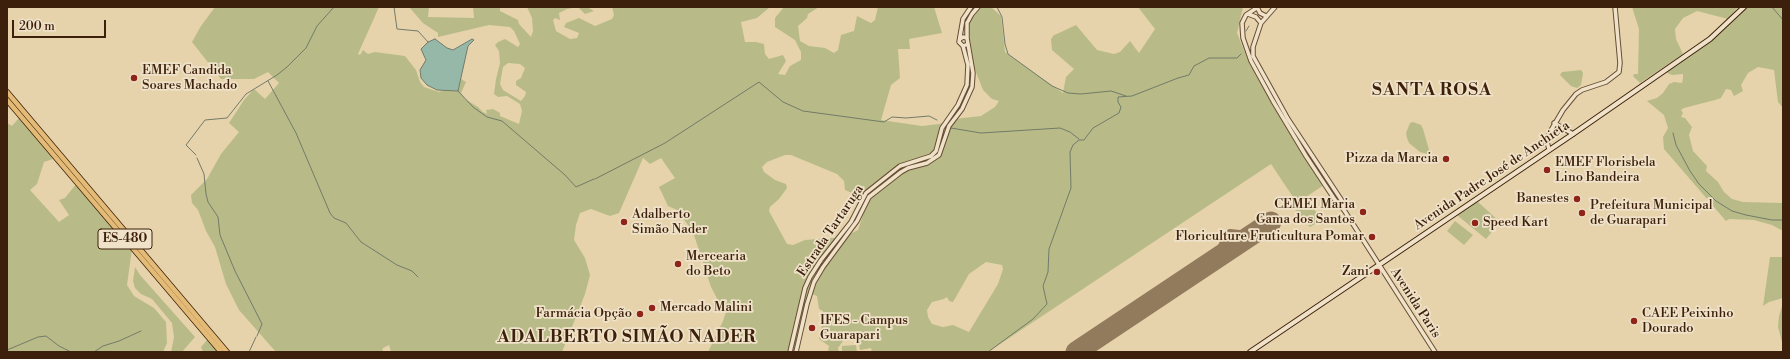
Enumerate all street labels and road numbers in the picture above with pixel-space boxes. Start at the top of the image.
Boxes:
street label: Avenida Padre José de Anchieta [1411,118,1573,234]
street label: Estrada Tartaruga [795,182,867,280]
road number: ES-480 [98,229,152,249]
street label: Avenida Paris [1387,265,1443,341]

